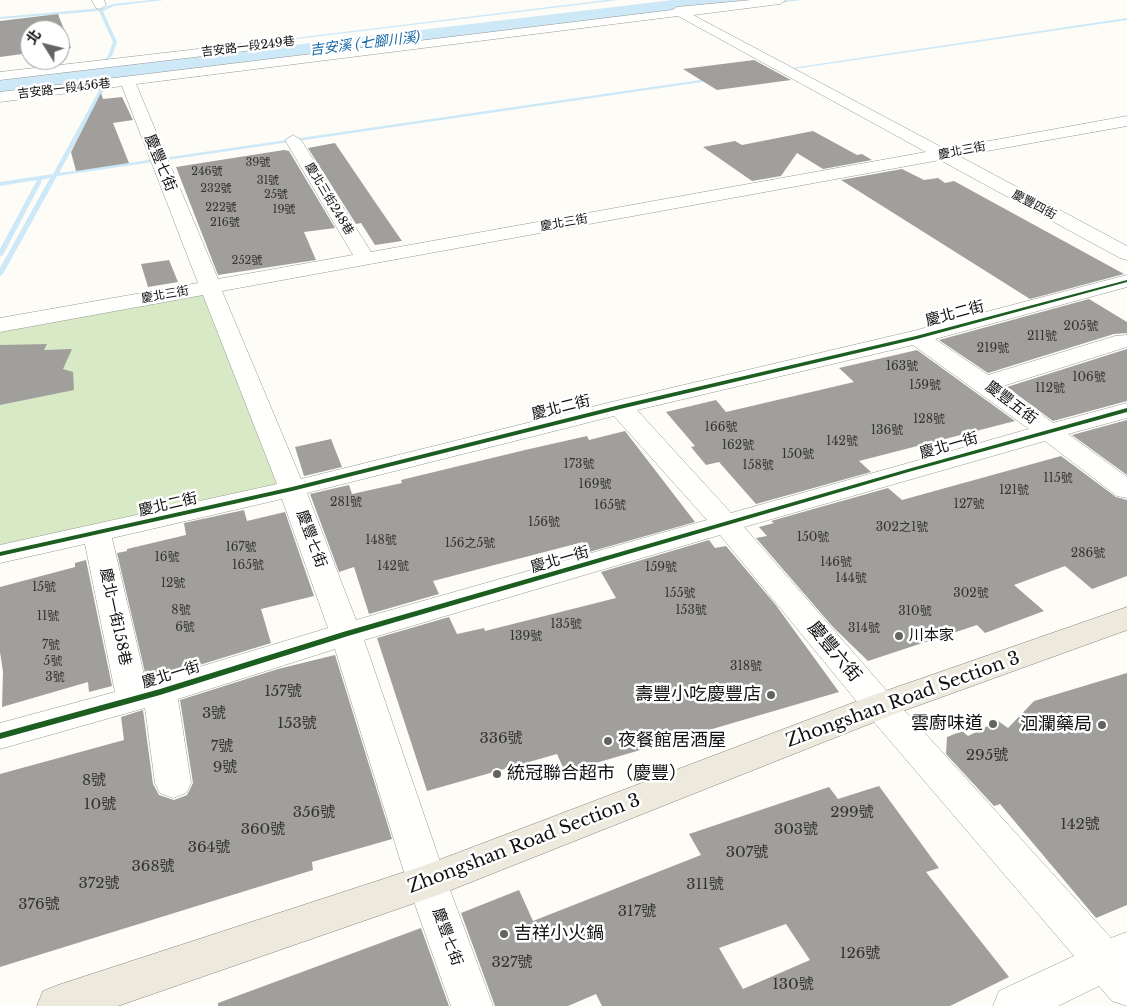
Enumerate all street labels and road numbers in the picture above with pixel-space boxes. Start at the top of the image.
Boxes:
street label: 吉安路一段249巷 [200,34,296,60]
street label: 吉安路一段456巷 [17,76,111,102]
street label: 慶豐七街 [140,132,180,194]
street label: 慶北三街 [937,139,987,163]
street label: 慶北三街248巷 [302,160,356,238]
street label: 慶豐四街 [1009,187,1059,223]
street label: 慶北三街 [539,212,589,234]
street label: 慶北三街 [140,284,190,306]
street label: 慶北二街 [924,298,986,330]
street label: 慶豐五街 [982,378,1040,428]
street label: 慶北二街 [530,392,592,424]
street label: 慶北一街 [918,429,980,463]
street label: 慶北二街 [137,489,199,521]
street label: 慶豐七街 [292,508,330,570]
street label: 慶北一街 [529,543,591,577]
street label: 慶北一街158巷 [96,567,134,667]
street label: 慶豐六街 [803,617,865,687]
street label: Zhongshan Road Section 3 [783,648,1023,752]
street label: 慶北一街 [140,658,202,692]
street label: Zhongshan Road Section 3 [405,790,643,898]
street label: 慶豐七街 [428,906,466,968]

